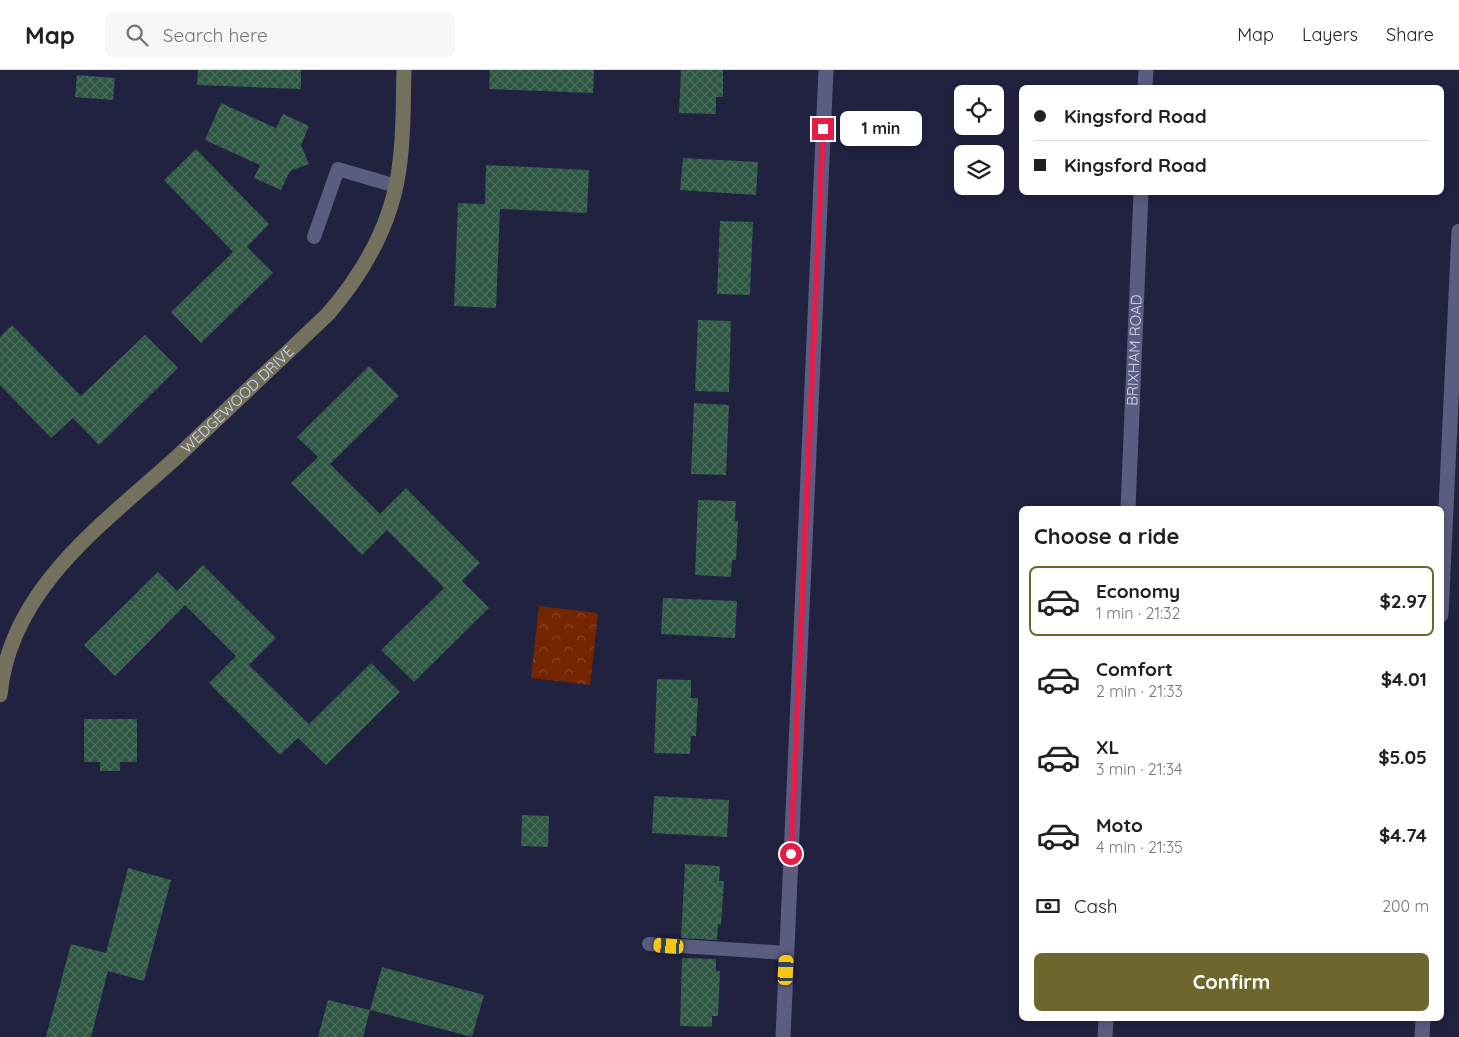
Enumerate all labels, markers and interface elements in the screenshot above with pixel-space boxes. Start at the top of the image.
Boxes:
search box [105,12,455,57]
text: Map [25,20,75,50]
icon: search [123,21,151,49]
text: Search here [163,23,268,47]
text: Map [1237,23,1274,46]
text: Layers [1302,23,1358,46]
text: Share [1386,23,1434,46]
map controls [954,85,1004,195]
button: locate [954,85,1004,135]
text: Kingsford Road [1064,104,1207,128]
callout: 1 min [840,112,923,146]
route end [812,118,834,140]
text: 1 min [862,118,900,138]
button: layers [954,145,1004,195]
text: Kingsford Road [1064,153,1207,177]
street label: BRIXHAM ROAD [1122,294,1146,406]
street label: WEDGEWOOD DRIVE [177,342,298,457]
text: Choose a ride [1034,522,1179,550]
icon: car [1036,579,1081,624]
text: Economy [1096,579,1180,603]
text: $2.97 [1379,589,1427,613]
text: 1 min · 21:32 [1096,603,1180,623]
icon: car [1036,657,1081,702]
text: Comfort [1096,657,1173,681]
text: $4.01 [1381,667,1427,691]
text: 2 min · 21:33 [1096,681,1183,701]
icon: car [1036,735,1081,780]
text: XL [1096,735,1119,759]
text: $5.05 [1378,745,1427,769]
text: 3 min · 21:34 [1096,759,1182,779]
icon: car [1036,813,1081,858]
text: Moto [1096,813,1143,837]
text: $4.74 [1379,823,1427,847]
text: 4 min · 21:35 [1096,837,1183,857]
route start [780,843,802,865]
icon: cash [1034,892,1062,920]
text: Cash [1074,894,1118,918]
text: 200 m [1382,896,1429,916]
car [653,937,684,955]
button: Confirm [1034,953,1429,1011]
car [777,955,794,985]

